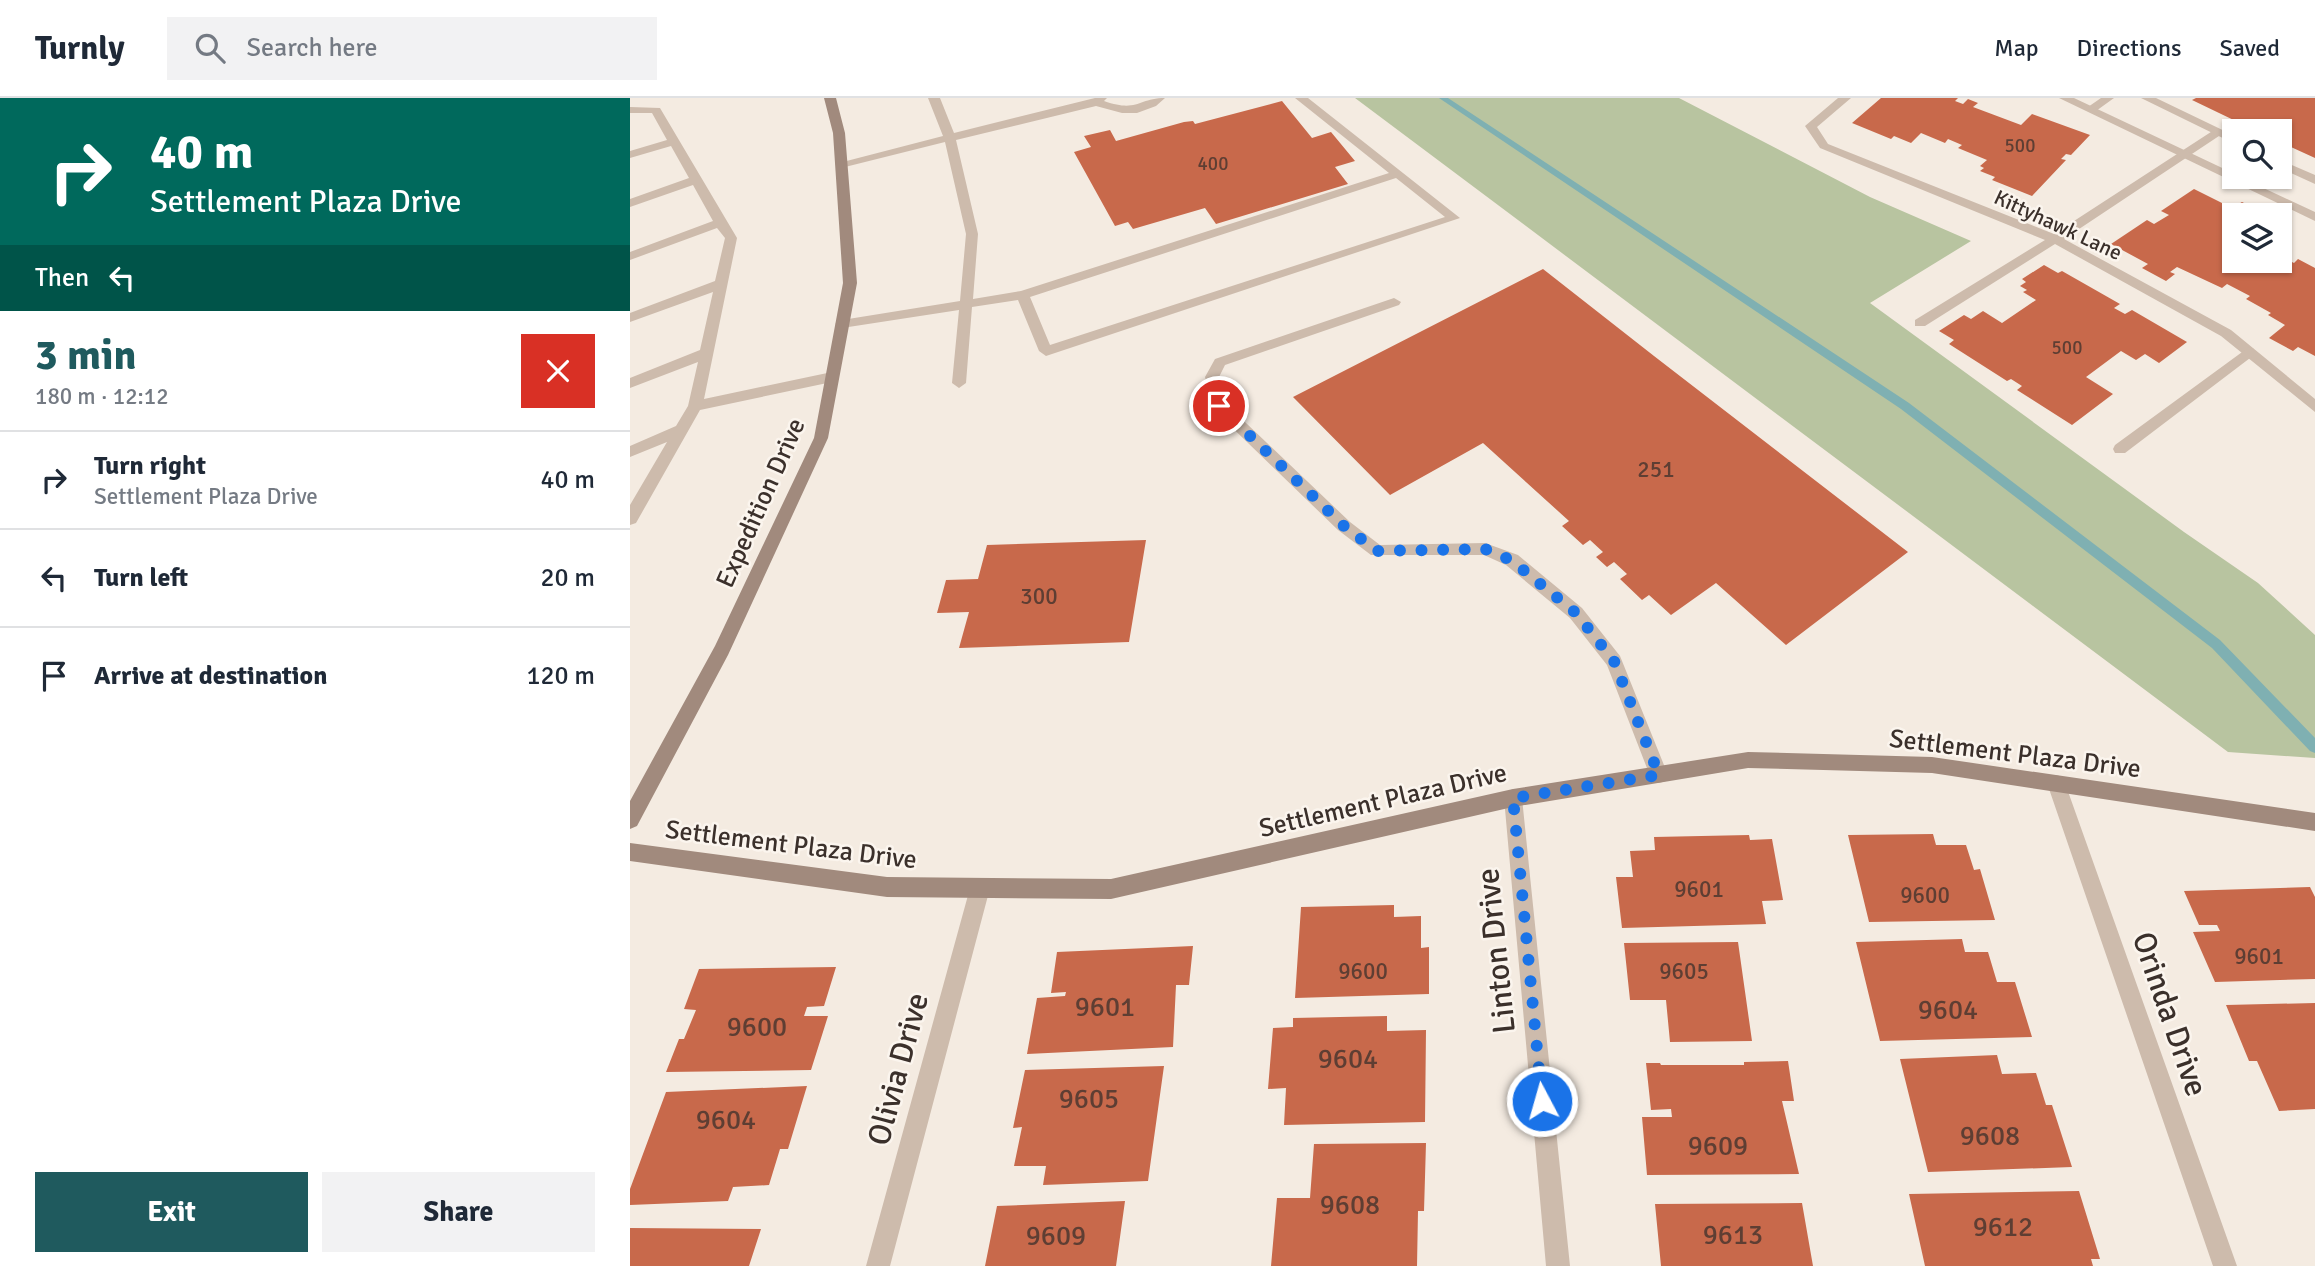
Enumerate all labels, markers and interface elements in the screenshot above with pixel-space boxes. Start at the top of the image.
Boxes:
search box [167,17,657,80]
text: Turnly [35,28,125,69]
icon: search [191,29,229,67]
text: Search here [247,32,378,64]
text: Map [1994,33,2039,63]
text: Directions [2077,33,2182,63]
text: Saved [2220,33,2280,63]
map controls [2222,119,2292,273]
button: search [2222,119,2292,189]
text: 40 m [150,122,253,182]
icon: right [35,126,126,217]
house number: 500 [2005,134,2035,158]
house number: 400 [1198,152,1228,176]
text: Settlement Plaza Drive [150,182,461,221]
street label: Kittyhawk Lane [1990,184,2126,266]
button: layers [2222,203,2292,273]
icon: left [103,259,141,297]
text: Then [35,262,89,294]
text: 3 min [35,330,136,381]
button: close [521,334,595,408]
house number: 500 [2052,336,2082,360]
pin [1189,376,1249,436]
text: 180 m · 12:12 [35,382,169,411]
icon: arrive [1200,387,1238,425]
street label: Expedition Drive [709,413,813,593]
text: Turn right [94,450,206,482]
house number: 251 [1637,455,1675,484]
icon: right [35,461,73,499]
text: 40 m [540,464,595,496]
text: Settlement Plaza Drive [94,482,318,511]
icon: left [35,559,73,597]
text: Turn left [94,562,188,594]
text: 20 m [540,562,595,594]
house number: 300 [1020,582,1058,611]
icon: arrive [35,657,73,695]
text: Arrive at destination [94,660,327,692]
text: 120 m [526,660,595,692]
street label: Settlement Plaza Drive [1887,723,2143,785]
street label: Settlement Plaza Drive [1256,757,1510,845]
street label: Settlement Plaza Drive [663,814,919,876]
street label: Linton Drive [1468,866,1524,1036]
house number: 9601 [1674,875,1724,904]
house number: 9600 [1900,881,1950,910]
street label: Orinda Drive [2124,927,2216,1101]
house number: 9601 [2234,942,2284,971]
house number: 9600 [1338,957,1388,986]
house number: 9605 [1659,957,1709,986]
street label: Olivia Drive [859,988,937,1150]
house number: 9601 [1075,990,1135,1024]
house number: 9604 [1918,993,1978,1027]
house number: 9600 [727,1010,787,1044]
house number: 9604 [1318,1042,1378,1076]
position arrow [1505,1064,1579,1138]
house number: 9605 [1059,1082,1119,1116]
house number: 9604 [696,1103,756,1137]
house number: 9608 [1960,1119,2020,1153]
house number: 9609 [1688,1129,1748,1163]
button: Exit [35,1172,308,1252]
button: Share [322,1172,595,1252]
house number: 9608 [1320,1188,1380,1222]
house number: 9612 [1973,1210,2033,1244]
house number: 9613 [1703,1218,1763,1252]
house number: 9609 [1026,1219,1086,1253]

